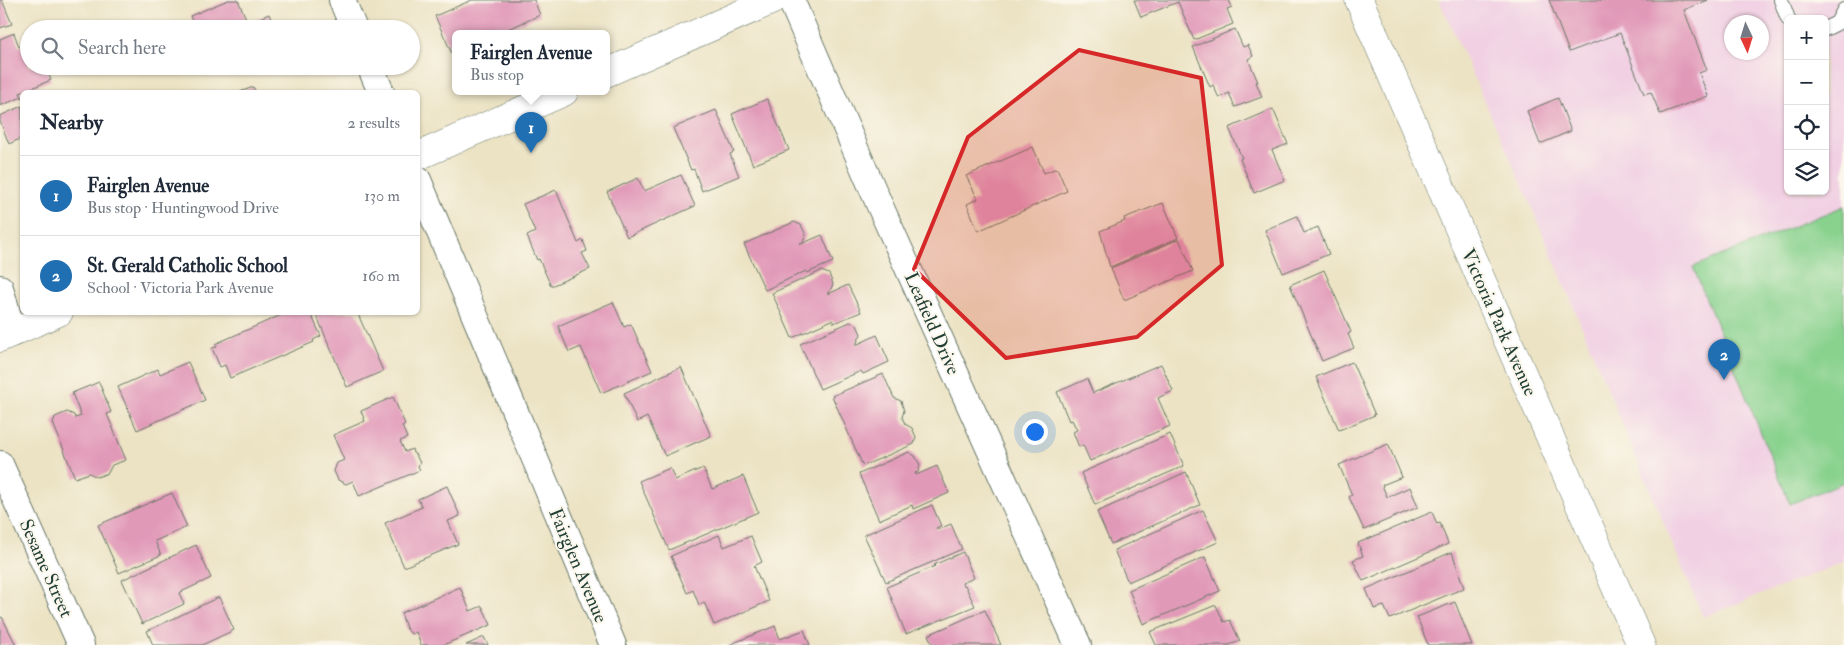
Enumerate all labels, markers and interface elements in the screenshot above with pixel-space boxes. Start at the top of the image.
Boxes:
north arrow [1724,15,1769,60]
map controls [1784,15,1829,195]
button: + [1784,15,1829,60]
search box [20,20,420,75]
popup [452,30,610,95]
icon: search [38,34,66,62]
text: Search here [78,36,166,60]
text: Fairglen Avenue [470,41,592,65]
button: − [1784,60,1829,105]
text: Bus stop [470,65,524,85]
button: locate [1784,105,1829,150]
text: Nearby [40,109,103,136]
pin: 1 [515,112,547,153]
text: 2 results [347,113,400,133]
button: layers [1784,150,1829,195]
text: Fairglen Avenue [87,174,209,198]
text: 1 [53,186,59,206]
text: 130 m [364,186,400,206]
text: Bus stop · Huntingwood Drive [87,198,279,218]
street label: Victoria Park Avenue [1456,245,1542,400]
text: St. Gerald Catholic School [87,254,288,278]
text: 2 [52,266,60,286]
text: 160 m [362,266,400,286]
street label: Leafield Drive [899,268,965,378]
text: School · Victoria Park Avenue [87,278,274,298]
pin: 2 [1708,339,1740,380]
your location [1022,419,1048,445]
street label: Fairglen Avenue [543,504,613,626]
street label: Sesame Street [14,515,78,621]

